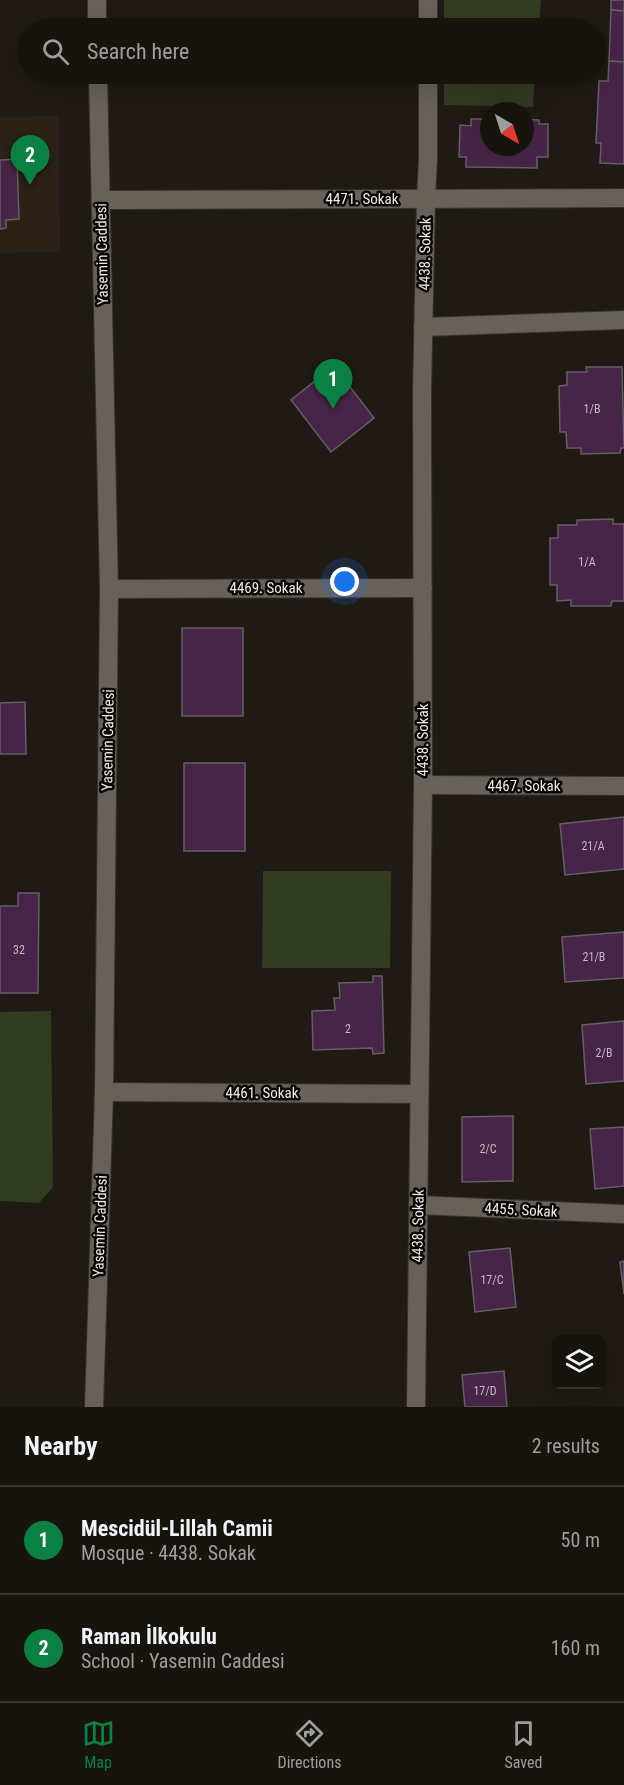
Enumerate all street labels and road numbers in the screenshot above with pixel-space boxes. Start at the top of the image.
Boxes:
street label: 4471. Sokak [325,190,399,208]
street label: Yasemin Caddesi [92,203,112,305]
street label: 4438. Sokak [415,217,435,291]
street label: 4469. Sokak [229,579,303,597]
street label: Yasemin Caddesi [98,689,118,791]
street label: 4438. Sokak [414,703,432,777]
street label: 4467. Sokak [487,777,561,795]
street label: 4461. Sokak [225,1084,299,1102]
street label: Yasemin Caddesi [89,1175,111,1277]
street label: 4438. Sokak [408,1189,428,1263]
street label: 4455. Sokak [484,1199,558,1221]

